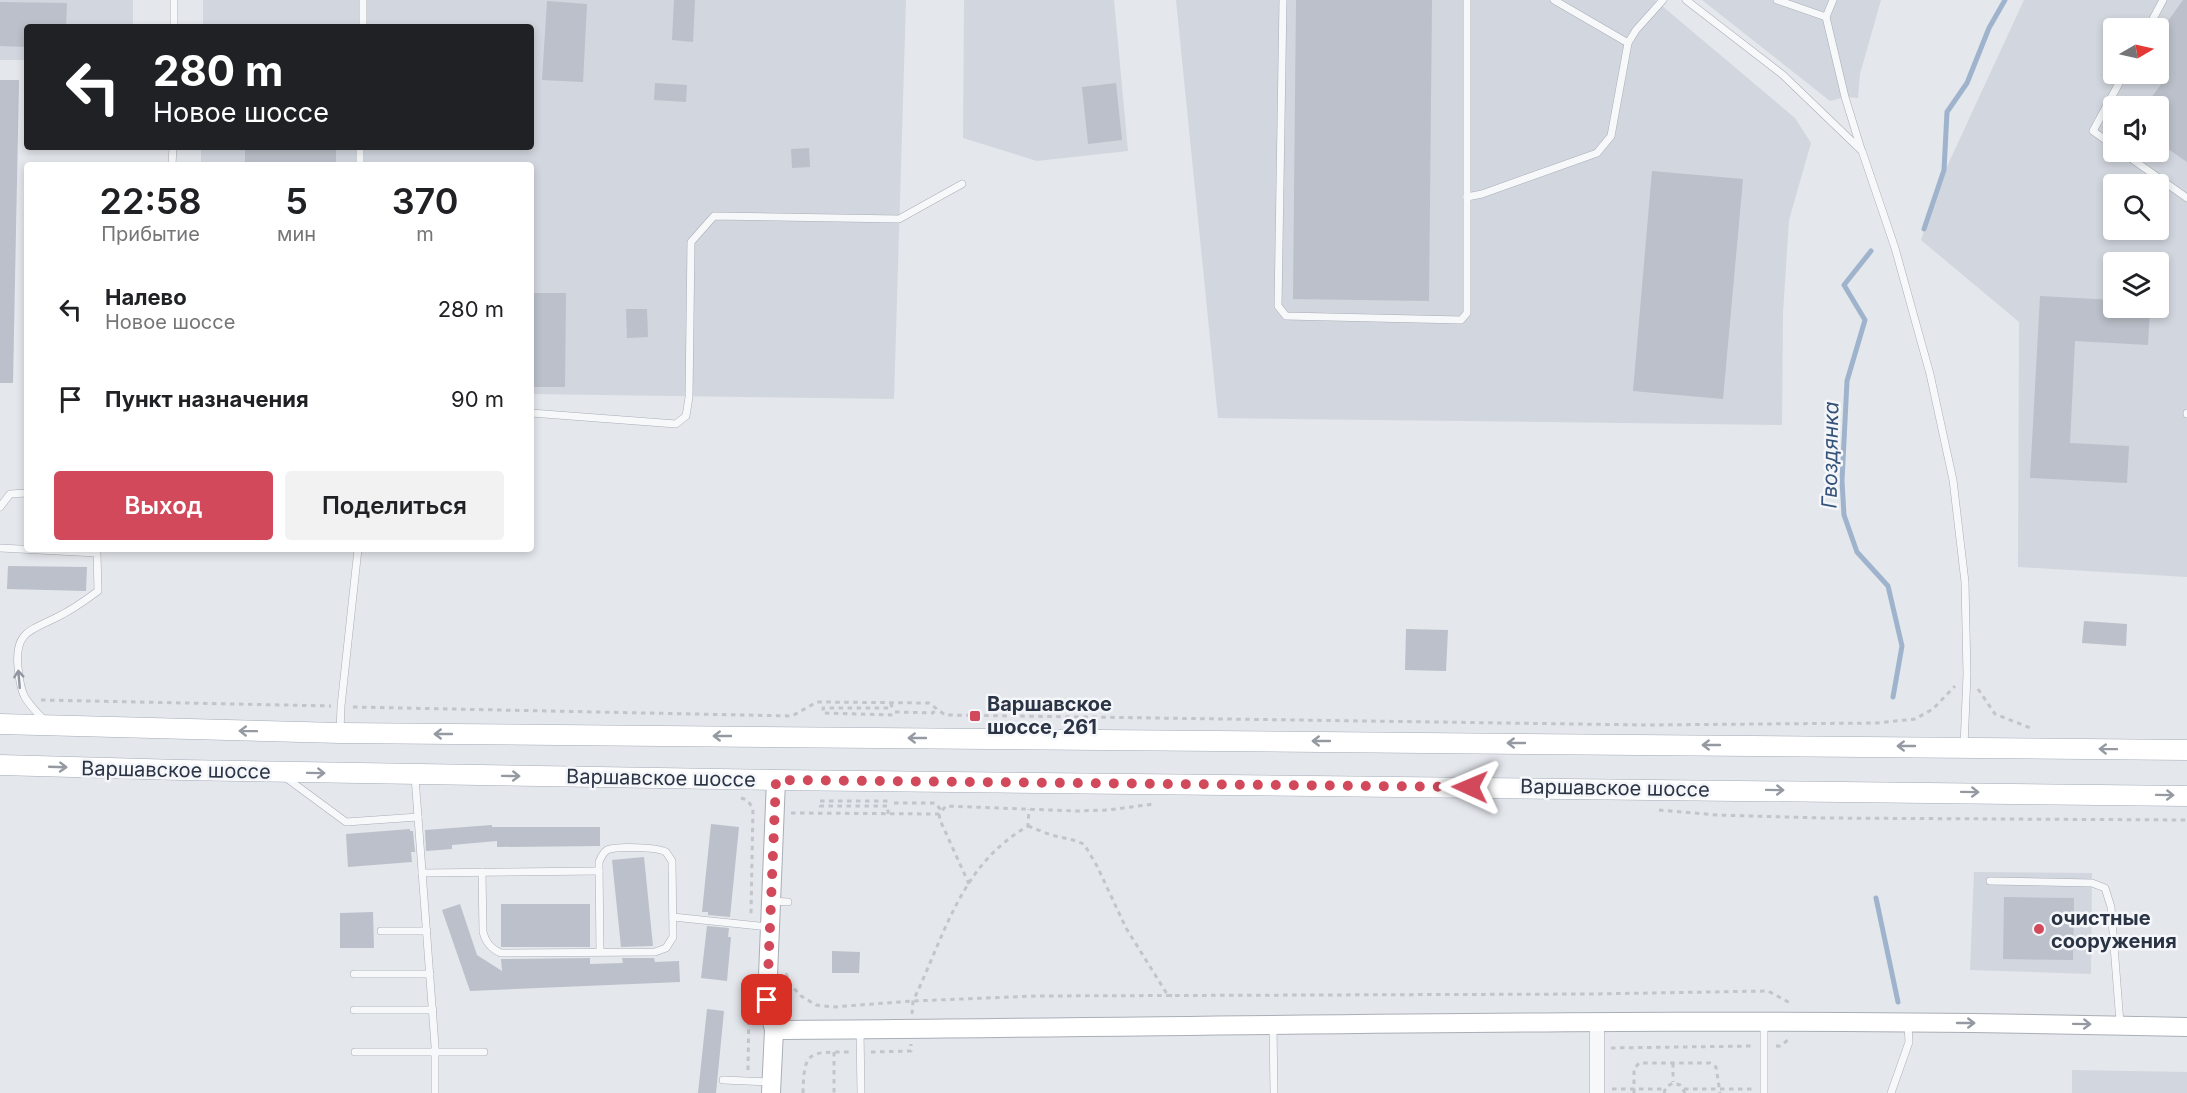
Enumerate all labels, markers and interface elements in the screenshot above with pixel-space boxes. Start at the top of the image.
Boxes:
north arrow [2103,18,2169,84]
map controls [2103,18,2169,318]
text: 280 m [153,45,283,96]
icon: left [54,48,132,126]
text: Новое шоссе [153,96,329,129]
button: sound [2103,96,2169,162]
button: search [2103,174,2169,240]
text: 22:58 [100,179,202,223]
text: 5 [285,179,308,223]
text: 370 [392,179,458,223]
text: Прибытие [101,222,200,246]
text: мин [277,222,316,246]
text: m [416,222,434,246]
button: layers [2103,252,2169,318]
text: Налево [105,284,187,310]
icon: left [54,293,87,326]
text: 280 m [438,296,504,322]
text: Новое шоссе [105,310,235,334]
icon: arrive [54,383,87,416]
text: Пункт назначения [105,386,309,412]
text: 90 m [451,386,504,412]
water label: Гвоздянка [1817,401,1843,509]
button: Выход [54,471,273,540]
button: Поделиться [285,471,504,540]
one-way arrow [13,669,24,689]
place label: Варшавское шоссе, 261 [987,692,1112,739]
marker: Варшавское шоссе, 261 [968,709,982,723]
one-way arrow [238,725,258,736]
one-way arrow [433,728,453,740]
one-way arrow [712,730,732,742]
one-way arrow [907,732,927,744]
one-way arrow [1311,736,1331,747]
one-way arrow [1506,737,1526,749]
one-way arrow [1701,739,1721,751]
one-way arrow [1896,741,1916,752]
one-way arrow [2098,743,2118,755]
position arrow [1438,755,1502,819]
street label: Варшавское шоссе [81,756,271,784]
one-way arrow [48,761,68,773]
street label: Варшавское шоссе [566,764,756,792]
one-way arrow [306,767,326,779]
one-way arrow [501,770,521,782]
street label: Варшавское шоссе [1520,774,1710,802]
one-way arrow [1764,784,1784,796]
one-way arrow [1959,786,1979,798]
one-way arrow [2154,790,2174,801]
place label: очистные сооружения [2051,906,2177,953]
marker: очистные сооружения [2032,922,2046,936]
pin [741,974,792,1025]
icon: arrive [750,983,783,1016]
one-way arrow [1955,1017,1975,1029]
one-way arrow [2071,1019,2091,1030]

